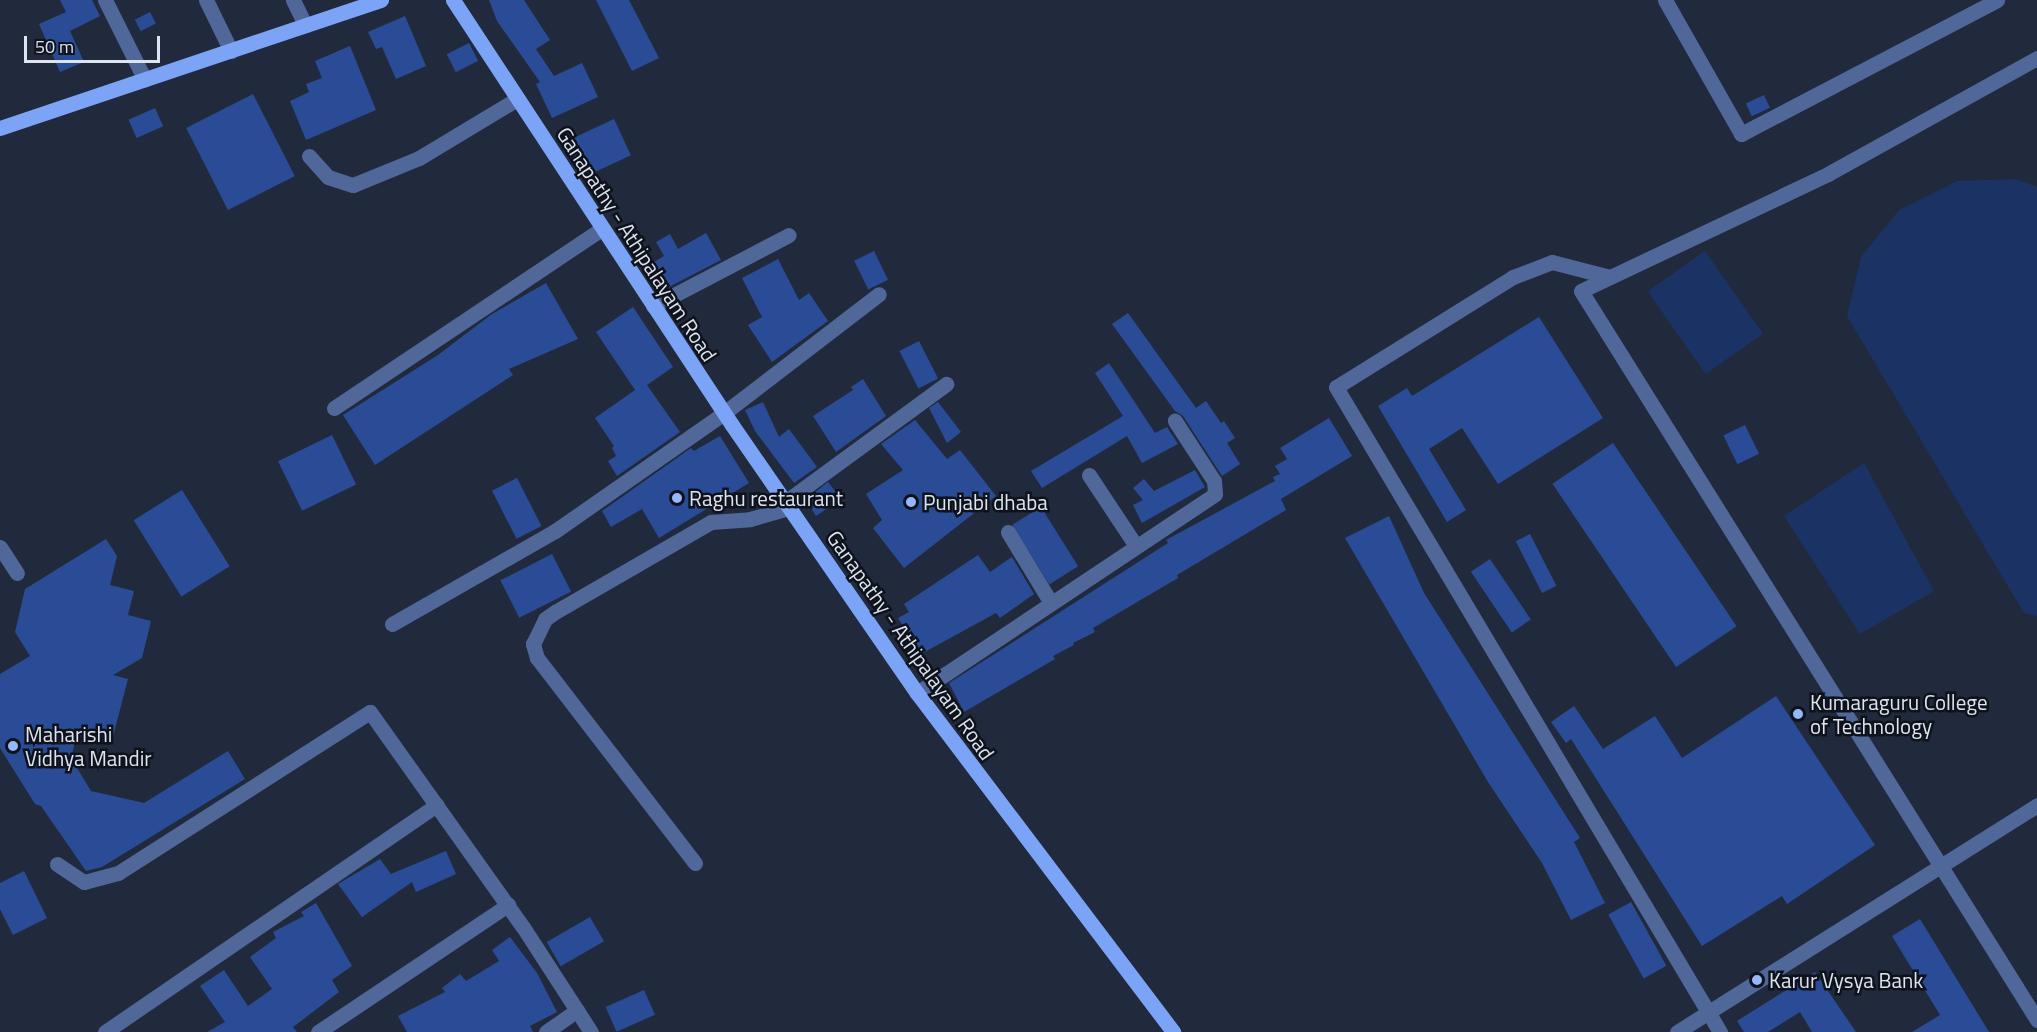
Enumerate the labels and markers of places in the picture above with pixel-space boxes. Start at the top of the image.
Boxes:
place label: Raghu restaurant [689,485,843,511]
place label: Punjabi dhaba [923,489,1048,515]
marker: Raghu restaurant [670,491,684,505]
marker: Punjabi dhaba [904,495,918,509]
place label: Kumaraguru College of Technology [1810,689,1988,739]
marker: Kumaraguru College of Technology [1791,707,1805,721]
place label: Maharishi Vidhya Mandir [25,721,152,771]
marker: Maharishi Vidhya Mandir [6,739,20,753]
place label: Karur Vysya Bank [1769,967,1923,993]
marker: Karur Vysya Bank [1750,973,1764,987]

